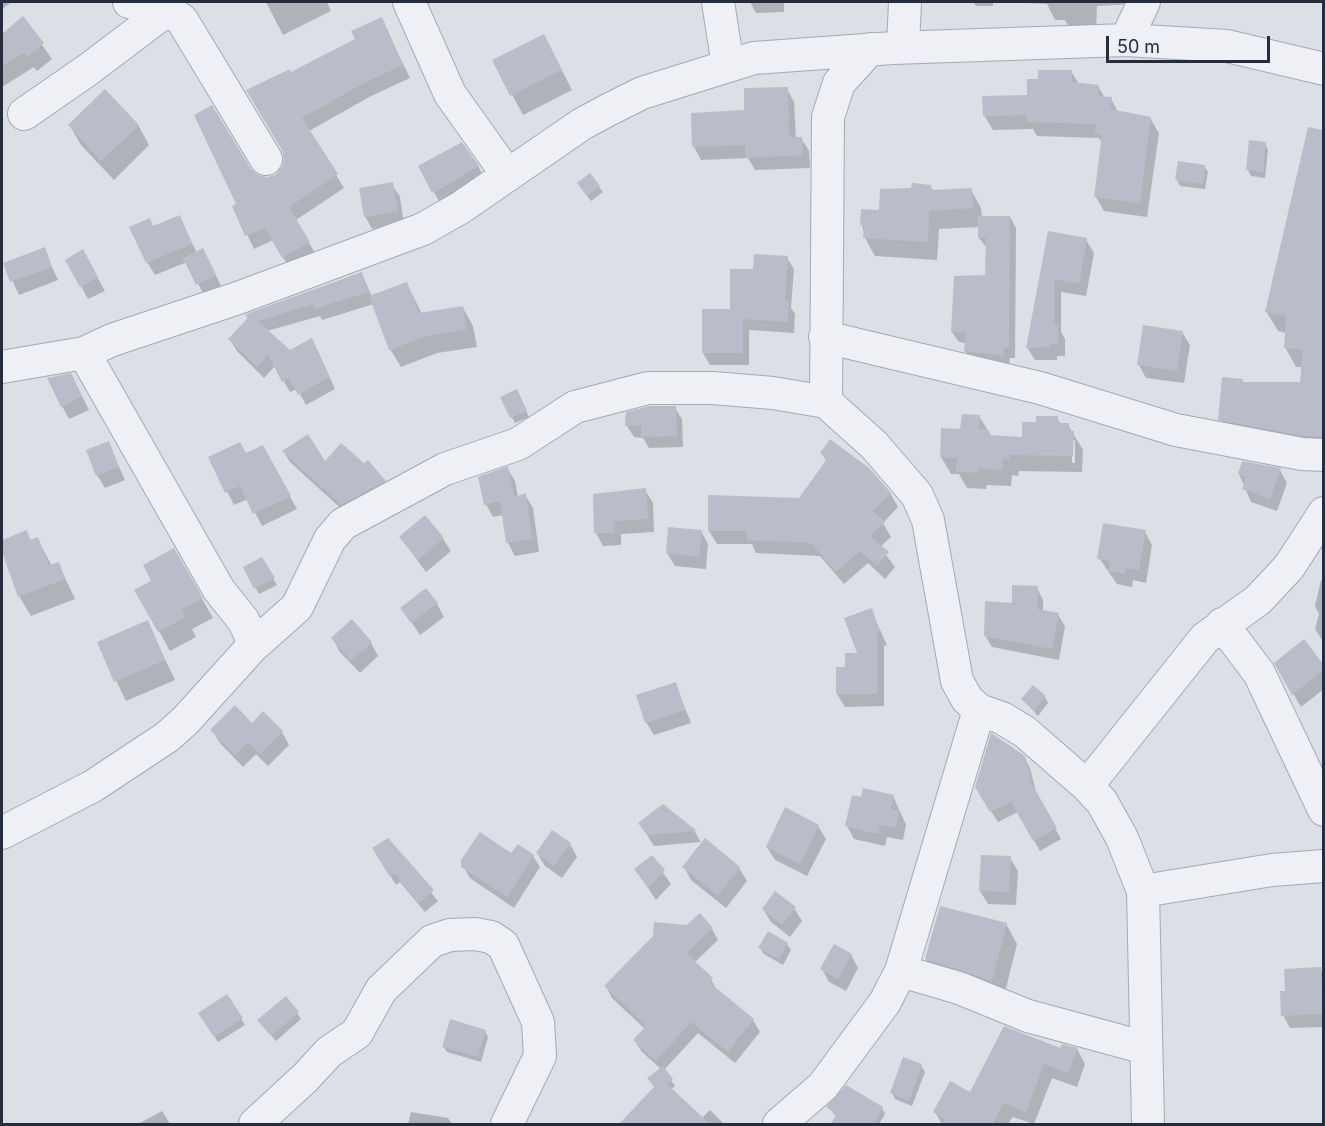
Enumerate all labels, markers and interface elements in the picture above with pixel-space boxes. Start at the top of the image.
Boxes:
scale bar [1109,24,1272,62]
text: 50 m [1117,36,1160,57]

